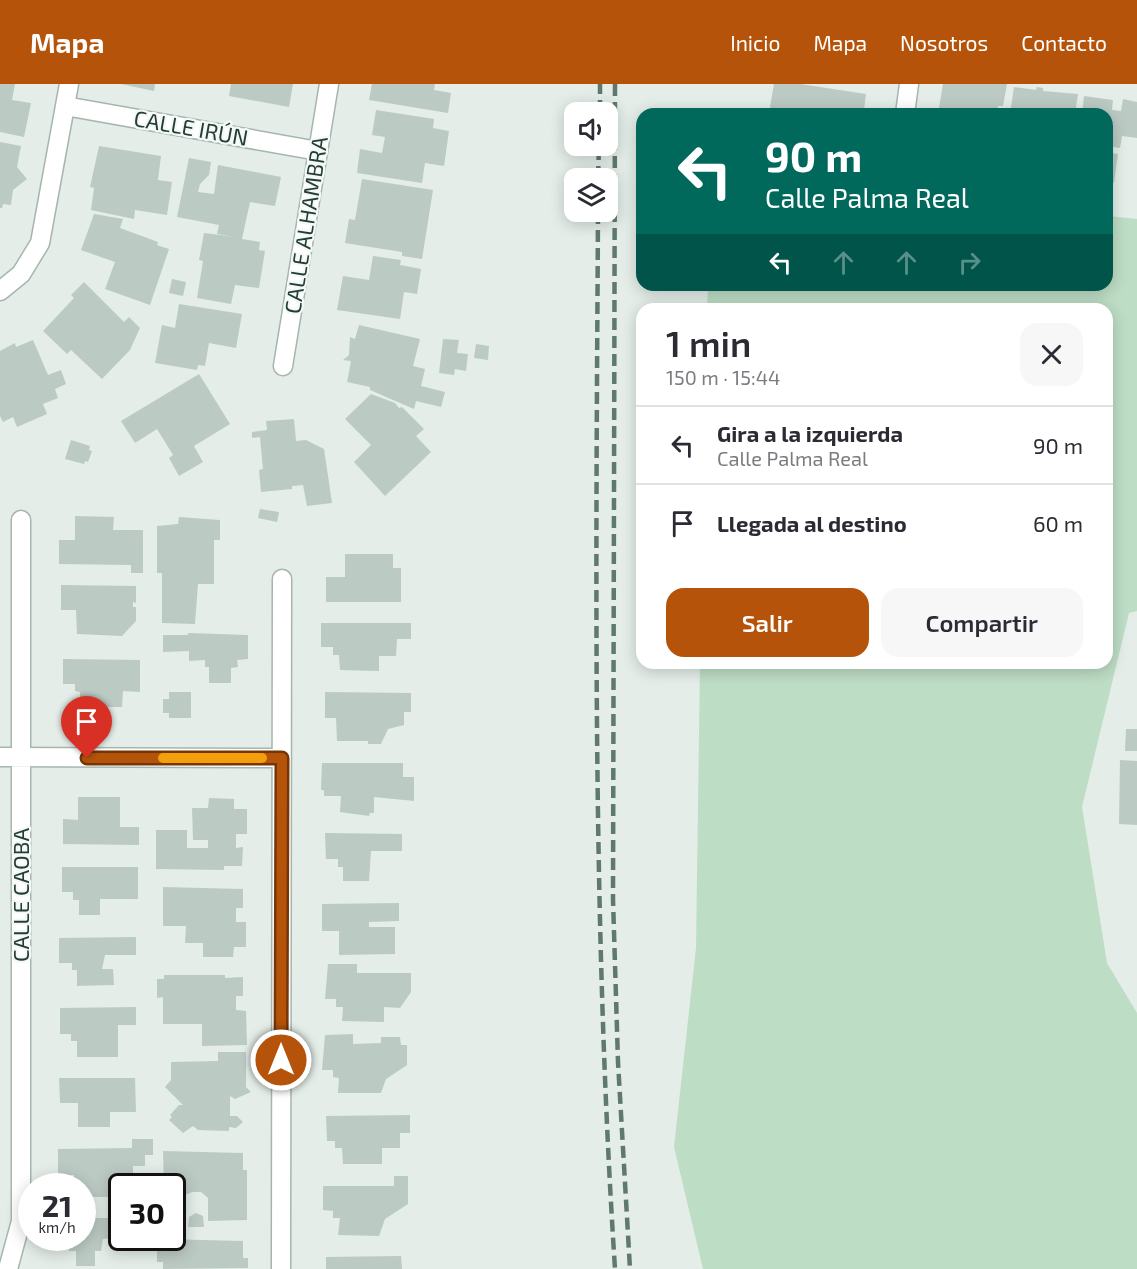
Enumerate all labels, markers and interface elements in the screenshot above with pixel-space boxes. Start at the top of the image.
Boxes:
text: Mapa [30,25,104,59]
text: Inicio [730,30,780,55]
text: Mapa [813,30,867,55]
text: Nosotros [900,30,988,55]
text: Contacto [1021,30,1107,55]
map controls [564,102,618,222]
button: sound [564,102,618,156]
street label: CALLE IRÚN [132,104,250,150]
text: 90 m [765,130,862,180]
icon: left [666,132,744,210]
street label: CALLE ALHAMBRA [278,134,332,315]
button: layers [564,168,618,222]
text: Calle Palma Real [765,181,969,213]
icon: left [764,246,797,279]
icon: ahead [827,246,860,279]
icon: ahead [890,246,923,279]
icon: right [953,246,986,279]
text: 1 min [666,321,751,364]
button: close [1020,323,1083,386]
text: 150 m · 15:44 [666,365,780,389]
text: Gira a la izquierda [717,420,903,446]
icon: left [666,429,699,462]
text: 90 m [1033,432,1083,458]
text: Calle Palma Real [717,446,868,470]
icon: arrive [666,507,699,540]
text: Llegada al destino [717,510,907,536]
text: 60 m [1033,510,1083,536]
button: Salir [666,588,869,657]
button: Compartir [881,588,1083,657]
pin [61,696,112,758]
icon: arrive [70,705,103,738]
street label: CALLE CAOBA [7,828,33,962]
position arrow [249,1028,313,1092]
speed limit sign: 30 [108,1173,186,1251]
text: 21 [42,1187,72,1223]
text: km/h [38,1218,76,1236]

